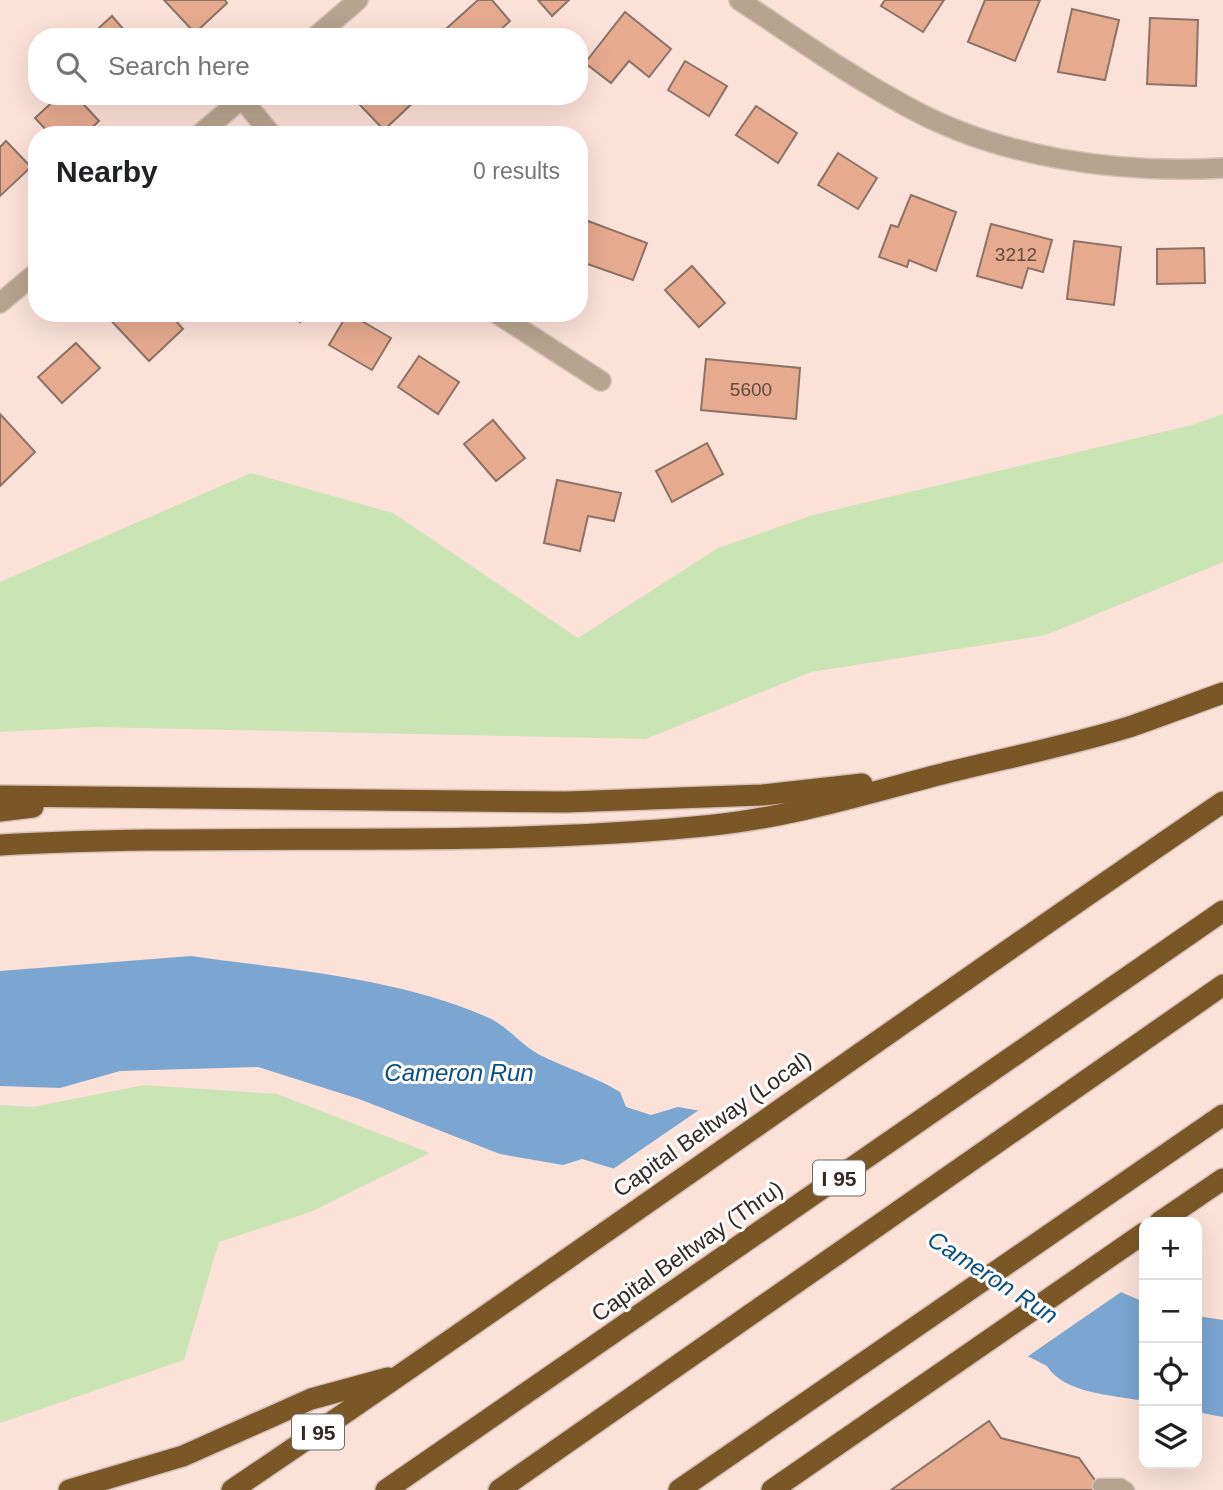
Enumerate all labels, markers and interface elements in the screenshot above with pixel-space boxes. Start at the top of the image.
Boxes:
search box [28,28,588,105]
icon: search [52,48,90,86]
text: Search here [108,51,250,81]
text: Nearby [56,155,158,188]
text: 0 results [473,158,560,184]
house number: 3212 [995,244,1037,265]
house number: 5600 [730,379,772,400]
street label: Capital Beltway (Local) [608,1046,816,1202]
water label: Cameron Run [384,1059,534,1086]
road number: I 95 [813,1160,865,1196]
street label: Capital Beltway (Thru) [586,1175,788,1327]
map controls [1139,1217,1202,1469]
button: + [1139,1217,1202,1280]
water label: Cameron Run [923,1225,1063,1329]
button: − [1139,1280,1202,1343]
button: locate [1139,1343,1202,1406]
button: layers [1139,1406,1202,1469]
road number: I 95 [292,1414,344,1450]

